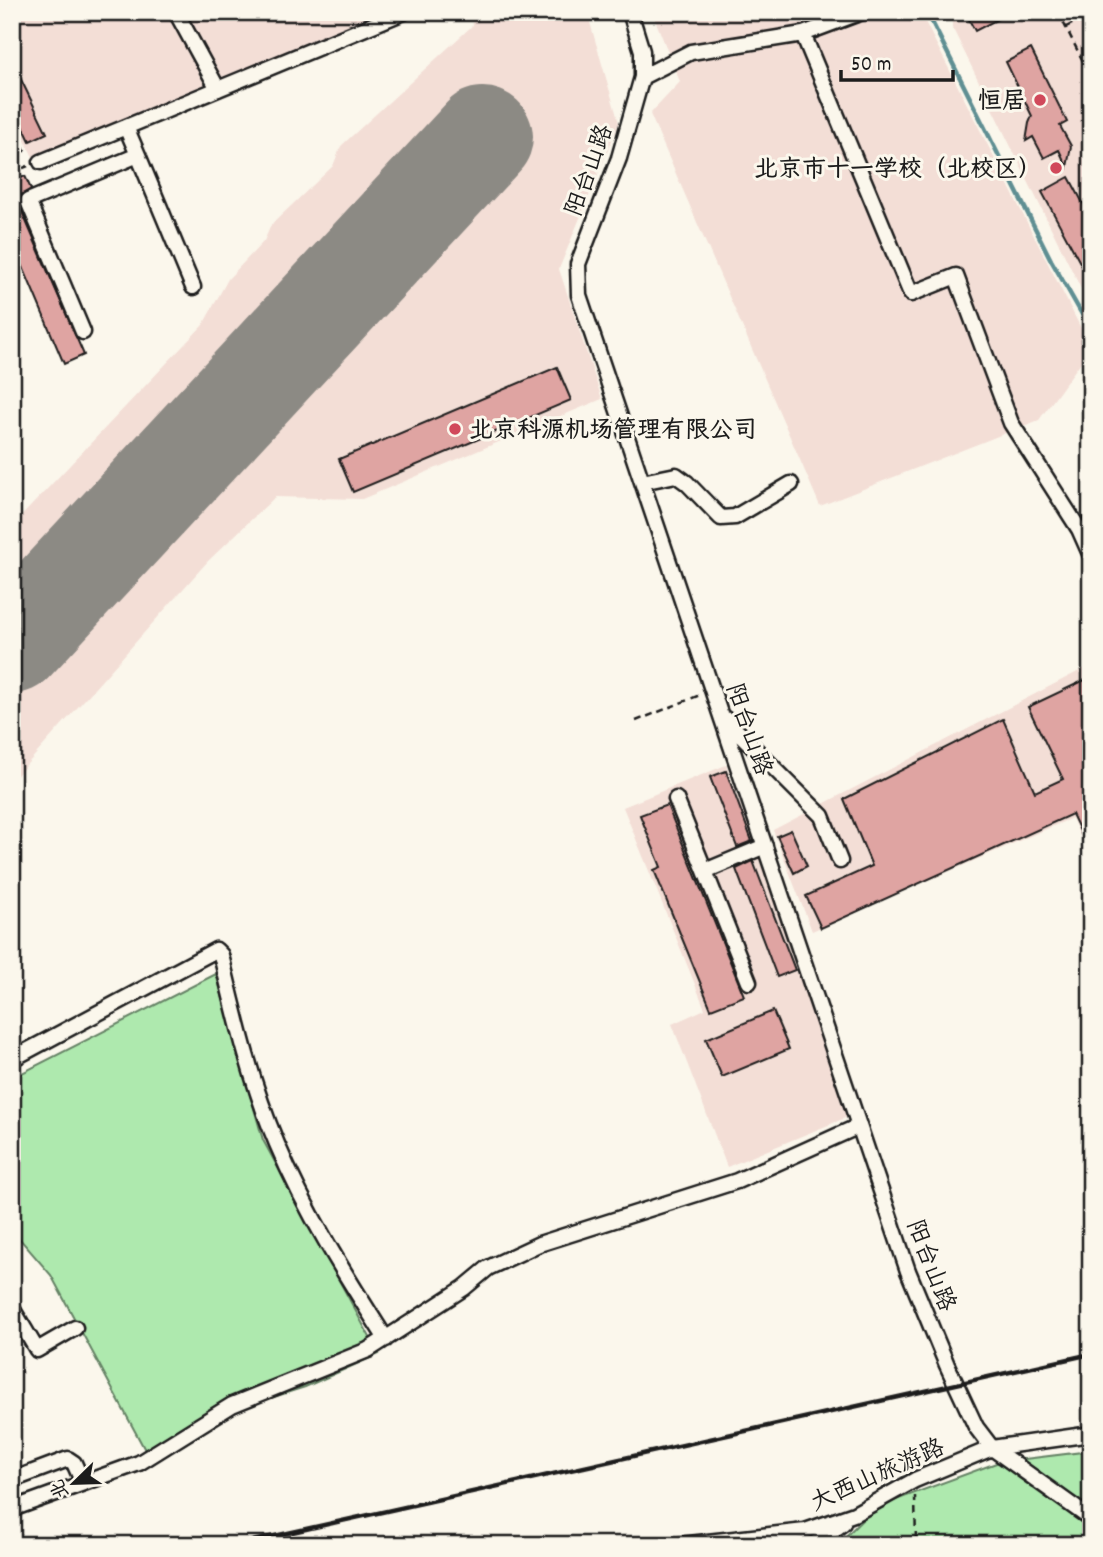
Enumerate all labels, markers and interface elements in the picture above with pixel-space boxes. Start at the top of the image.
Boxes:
scale bar [841,38,953,82]
text: 50 m [851,51,891,81]
place label: 恒居 [978,86,1026,120]
marker: 恒居 [1032,92,1048,108]
street label: 阳台山路 [558,120,623,222]
place label: 北京市十一学校（北校区） [754,154,1042,188]
marker: 北京市十一学校（北校区） [1048,160,1064,176]
place label: 北京科源机场管理有限公司 [469,415,757,449]
marker: 北京科源机场管理有限公司 [447,421,463,437]
street label: 阳台山路 [715,679,779,781]
street label: 阳台山路 [896,1215,962,1317]
street label: 大西山旅游路 [806,1432,951,1522]
north arrow [38,1448,108,1518]
text: 北 [45,1474,78,1502]

